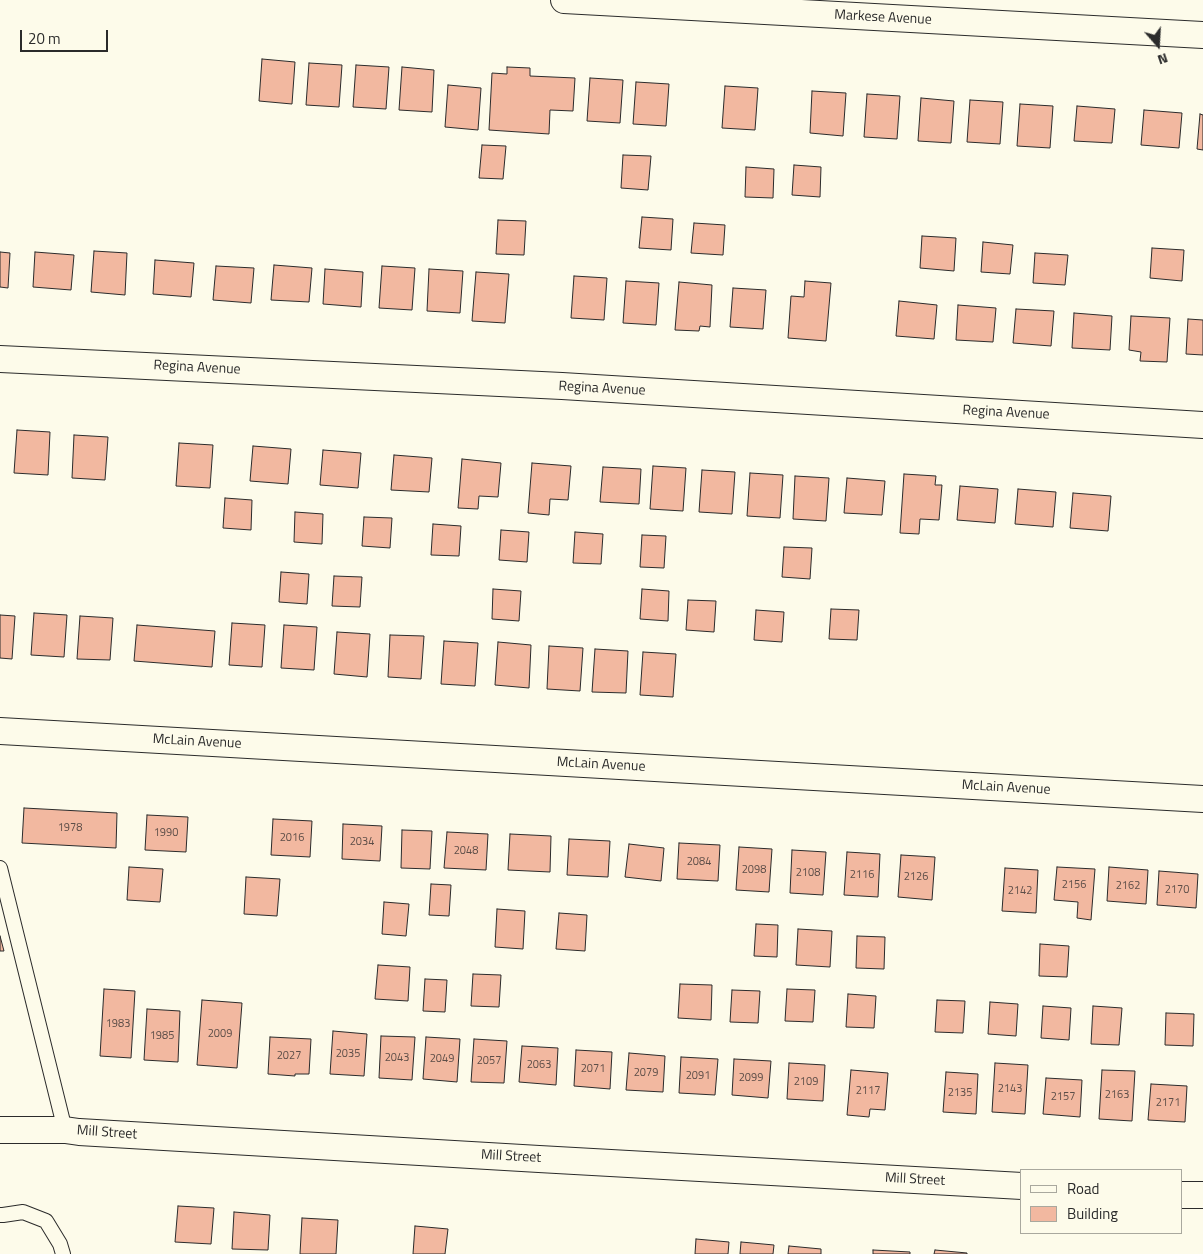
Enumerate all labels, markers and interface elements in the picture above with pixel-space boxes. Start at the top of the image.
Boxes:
street label: Markese Avenue [834,7,932,29]
scale bar [22,20,110,52]
north arrow [1133,20,1183,70]
text: 20 m [28,27,61,50]
text: N [1155,48,1171,71]
street label: Regina Avenue [153,357,241,379]
street label: Regina Avenue [558,378,646,400]
street label: Regina Avenue [962,402,1050,424]
street label: McLain Avenue [152,731,242,753]
street label: McLain Avenue [556,754,646,776]
street label: McLain Avenue [961,777,1051,799]
house number: 1978 [58,821,82,835]
house number: 1990 [154,826,178,840]
house number: 2016 [280,831,304,845]
house number: 2034 [350,835,374,849]
house number: 2048 [454,844,478,858]
house number: 2084 [687,855,711,869]
house number: 2098 [742,863,766,877]
house number: 2108 [796,866,820,880]
house number: 2116 [850,868,874,882]
house number: 2126 [904,870,928,884]
house number: 2156 [1062,878,1086,892]
house number: 2162 [1116,879,1140,893]
house number: 2170 [1165,883,1189,897]
house number: 2142 [1008,884,1032,898]
house number: 1983 [106,1017,130,1031]
house number: 2009 [208,1027,232,1041]
house number: 1985 [150,1029,174,1043]
house number: 2035 [336,1047,360,1061]
house number: 2027 [277,1049,301,1063]
house number: 2043 [385,1051,409,1065]
house number: 2049 [430,1052,454,1066]
house number: 2057 [477,1054,501,1068]
house number: 2063 [527,1058,551,1072]
house number: 2071 [581,1062,605,1076]
house number: 2079 [634,1066,658,1080]
house number: 2091 [686,1069,710,1083]
house number: 2099 [739,1071,763,1085]
house number: 2109 [794,1075,818,1089]
house number: 2143 [998,1082,1022,1096]
house number: 2117 [856,1084,880,1098]
house number: 2135 [948,1086,972,1100]
house number: 2163 [1105,1088,1129,1102]
house number: 2157 [1051,1090,1075,1104]
house number: 2171 [1156,1096,1180,1110]
street label: Mill Street [76,1123,138,1143]
street label: Mill Street [480,1147,542,1167]
legend [1020,1169,1183,1234]
street label: Mill Street [884,1170,946,1190]
text: Road [1067,1177,1099,1200]
text: Building [1067,1202,1118,1225]

